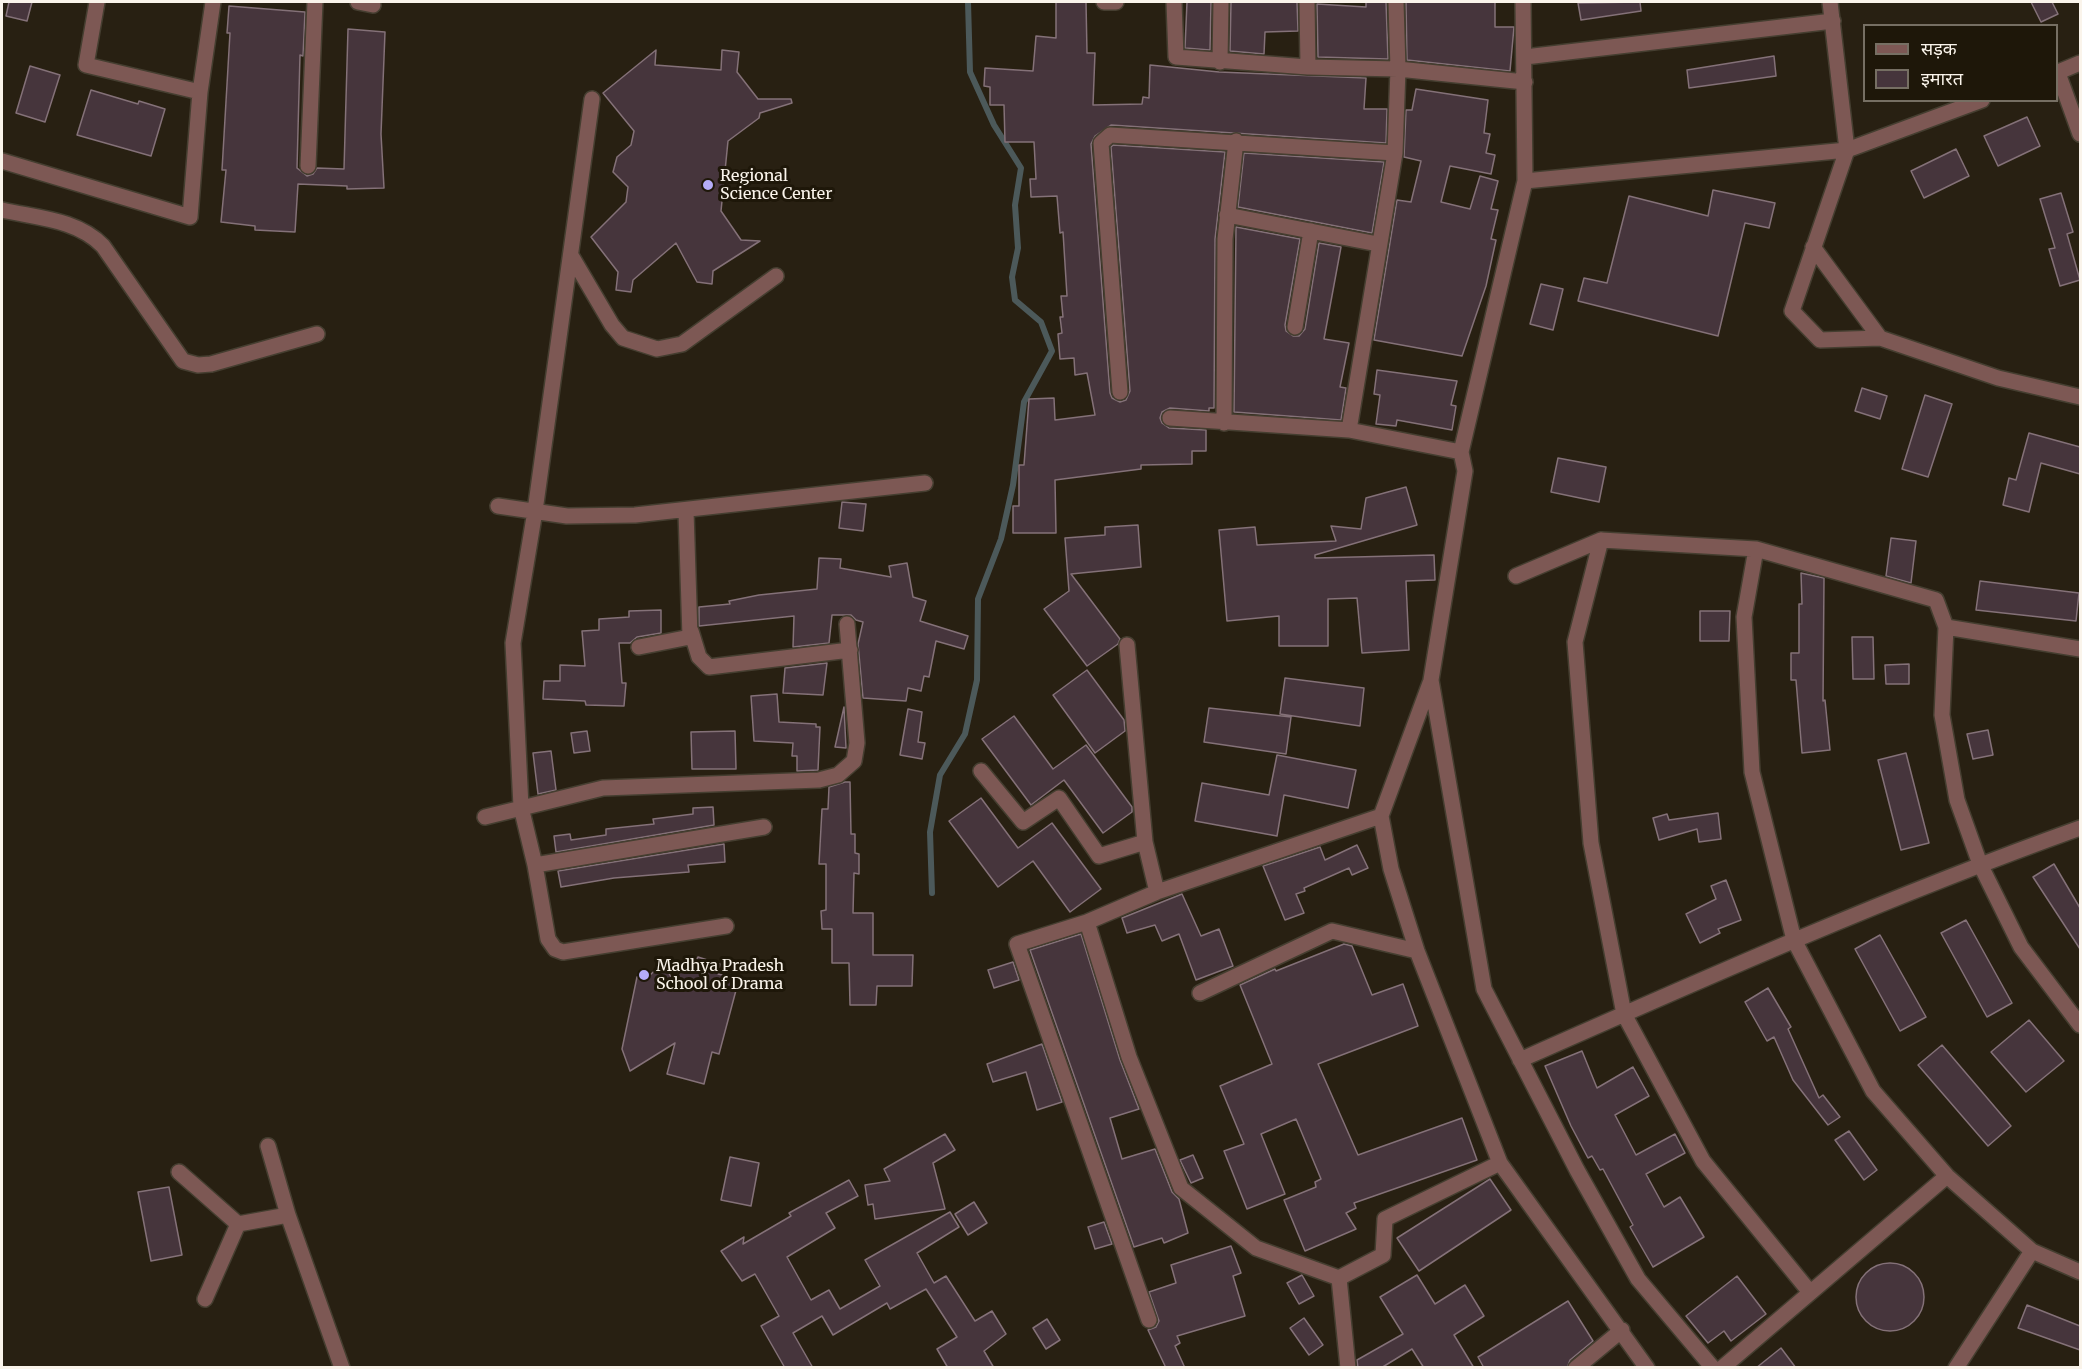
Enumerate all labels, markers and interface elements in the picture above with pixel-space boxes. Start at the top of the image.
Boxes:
legend [1863,24,2058,102]
text: सड़क [1921,37,1957,60]
text: इमारत [1921,67,1963,90]
place label: Regional Science Center [720,166,832,204]
marker: Regional Science Center [701,178,715,192]
place label: Madhya Pradesh School of Drama [656,956,784,994]
marker: Madhya Pradesh School of Drama [637,968,651,982]

